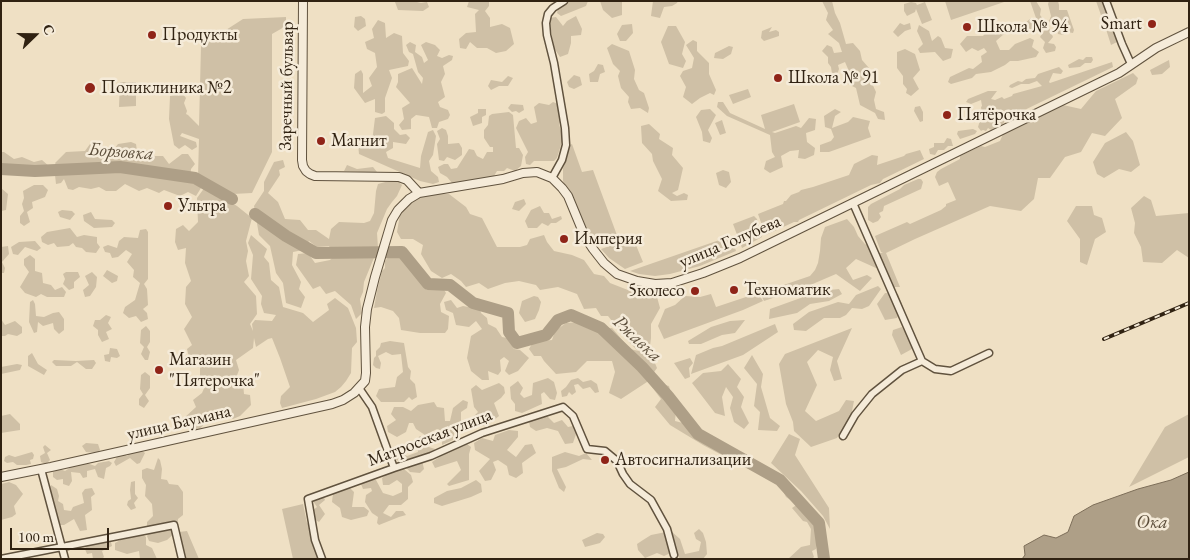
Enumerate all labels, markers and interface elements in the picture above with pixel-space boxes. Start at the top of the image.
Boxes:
north arrow [10,10,60,60]
place label: Smart [1101,13,1142,35]
place label: Школа № 94 [977,16,1068,38]
marker: Smart [1146,18,1158,30]
text: С [39,21,59,37]
street label: Заречный бульвар [275,21,299,151]
marker: Школа № 94 [961,21,973,33]
place label: Продукты [162,24,238,46]
marker: Продукты [146,29,158,41]
place label: Школа № 91 [788,67,879,89]
marker: Школа № 91 [772,72,784,84]
place label: Поликлиника №2 [101,77,232,99]
marker: Поликлиника №2 [83,81,97,95]
place label: Пятёрочка [957,104,1036,126]
marker: Пятёрочка [941,109,953,121]
place label: Магнит [331,130,387,152]
marker: Магнит [315,135,327,147]
water label: Борзовка [88,138,154,166]
place label: Ультра [178,195,226,217]
marker: Ультра [162,200,174,212]
street label: улица Голубева [676,211,784,273]
place label: Империя [574,228,643,250]
marker: Империя [558,233,570,245]
place label: Техноматик [744,279,831,301]
place label: 5колесо [628,280,685,302]
marker: Техноматик [728,284,740,296]
marker: 5колесо [689,285,701,297]
water label: Ржавка [608,311,666,367]
place label: Магазин "Пятерочка" [169,349,260,392]
marker: Магазин "Пятерочка" [153,364,165,376]
street label: улица Баумана [125,401,233,445]
street label: Матросская улица [365,404,495,472]
place label: Автосигнализации [615,449,751,471]
marker: Автосигнализации [599,454,611,466]
water label: Ока [1136,512,1168,534]
scale bar [12,518,111,550]
text: 100 m [18,527,54,546]

